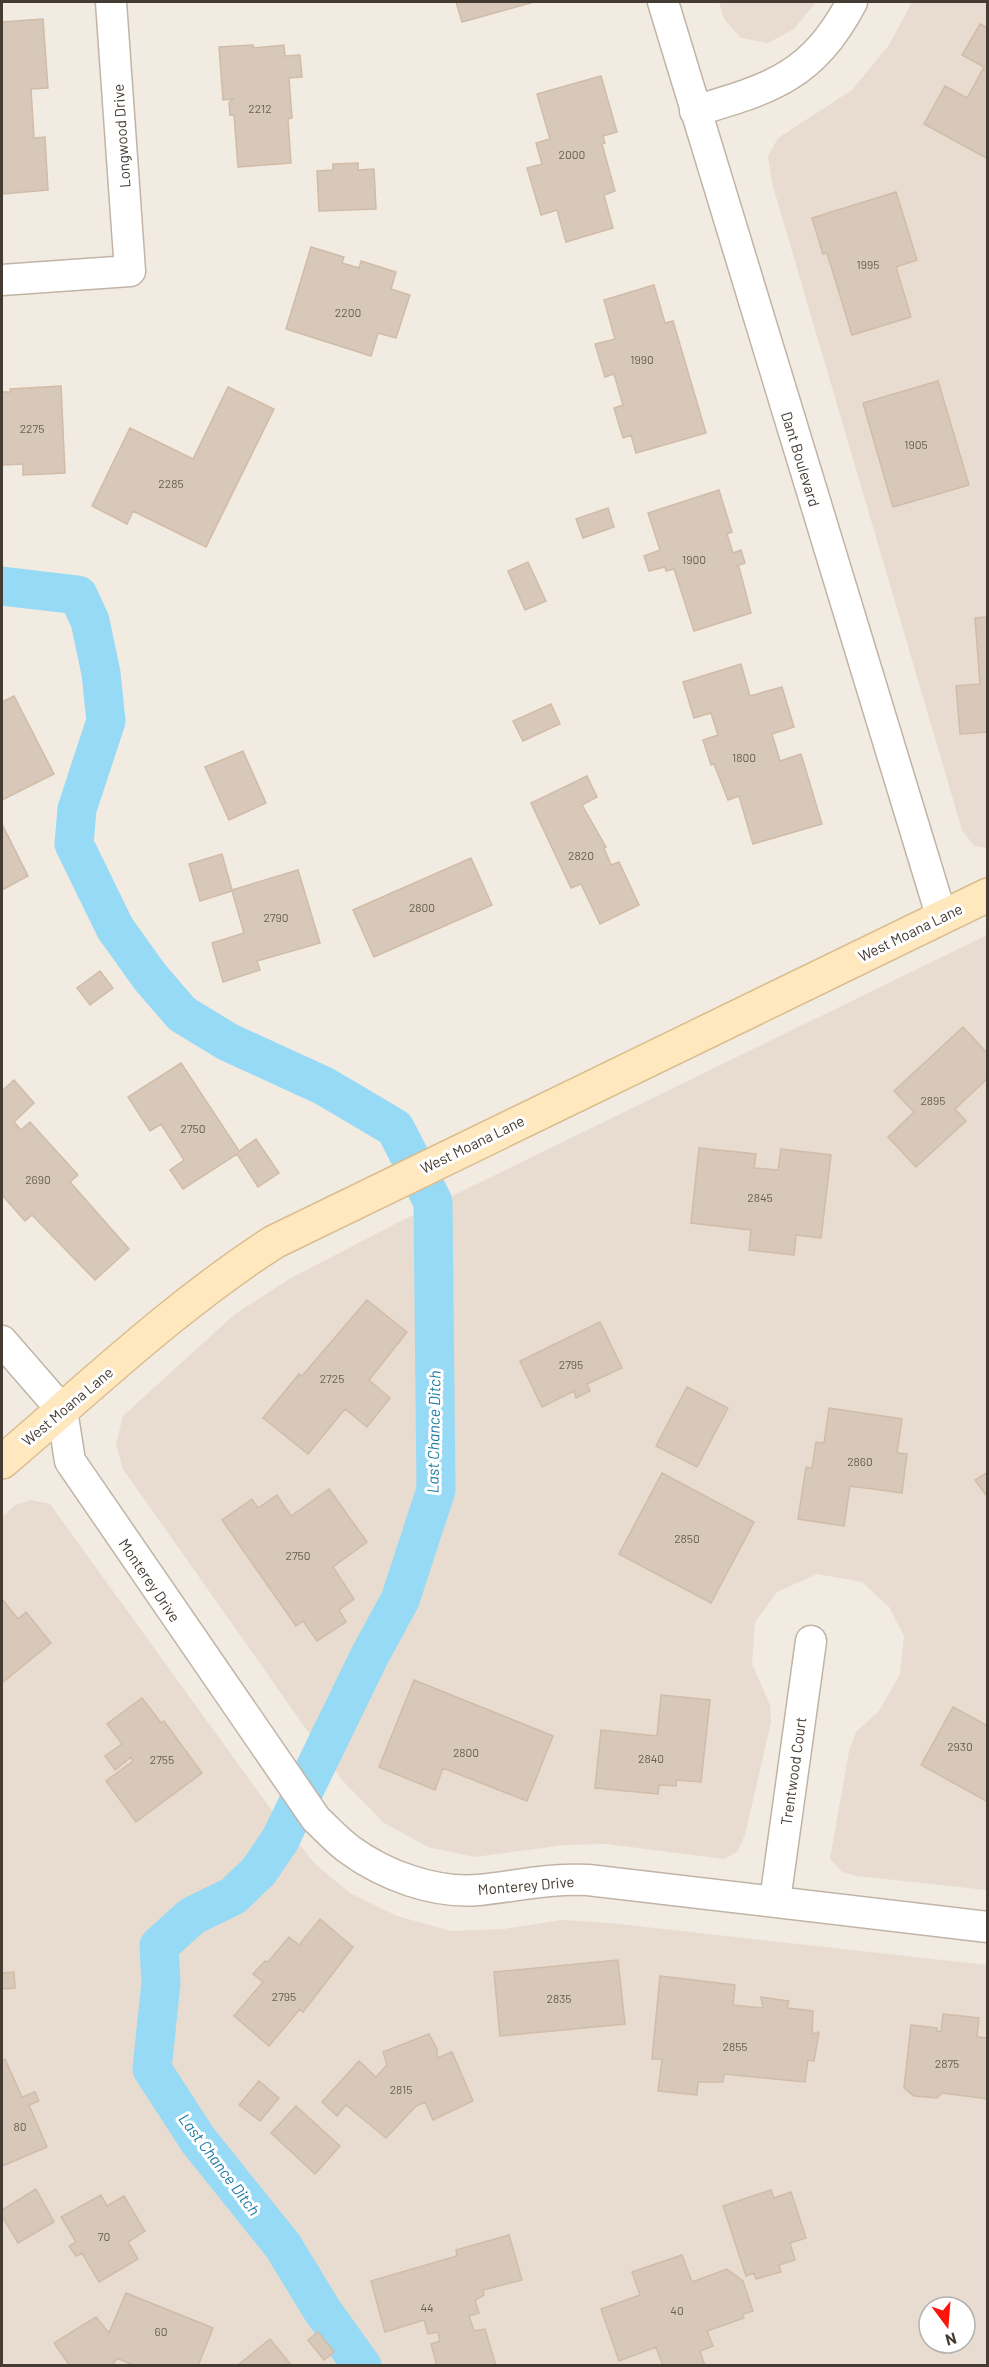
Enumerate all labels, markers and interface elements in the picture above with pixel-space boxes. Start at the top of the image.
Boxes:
street label: Longwood Drive [108,83,134,189]
house number: 2212 [248,101,272,115]
house number: 2000 [559,147,585,161]
house number: 1995 [857,257,879,271]
house number: 2200 [335,305,361,319]
house number: 1990 [630,352,654,366]
street label: Dant Boulevard [778,409,824,509]
house number: 2275 [20,421,44,435]
house number: 1905 [904,437,928,451]
house number: 2285 [158,476,184,490]
house number: 1900 [682,552,706,566]
house number: 1800 [732,750,756,764]
house number: 2820 [568,848,594,862]
street label: West Moana Lane [855,899,965,965]
house number: 2800 [409,900,435,914]
house number: 2790 [263,910,289,924]
house number: 2895 [920,1093,946,1107]
street label: West Moana Lane [417,1111,527,1177]
house number: 2750 [180,1121,206,1135]
house number: 2690 [25,1172,51,1186]
house number: 2845 [747,1190,773,1204]
house number: 2795 [559,1357,583,1371]
street label: West Moana Lane [18,1363,116,1449]
water label: Last Chance Ditch [422,1370,444,1494]
house number: 2725 [320,1371,344,1385]
house number: 2860 [847,1454,873,1468]
house number: 2850 [674,1531,700,1545]
street label: Monterey Drive [115,1535,185,1625]
house number: 2750 [285,1548,311,1562]
street label: Trentwood Court [776,1716,810,1826]
house number: 2930 [947,1739,973,1753]
house number: 2800 [453,1745,479,1759]
house number: 2840 [638,1751,664,1765]
house number: 2755 [150,1752,174,1766]
street label: Monterey Drive [477,1872,575,1898]
house number: 2795 [272,1989,296,2003]
house number: 2835 [546,1991,572,2005]
house number: 2855 [722,2039,748,2053]
house number: 2875 [935,2056,959,2070]
house number: 2815 [390,2082,412,2096]
water label: Last Chance Ditch [175,2109,265,2219]
house number: 80 [13,2119,27,2133]
house number: 70 [98,2229,110,2243]
north arrow [917,2295,977,2355]
house number: 44 [420,2300,434,2314]
house number: 40 [670,2303,684,2317]
house number: 60 [155,2324,167,2338]
text: N [944,2329,959,2350]

